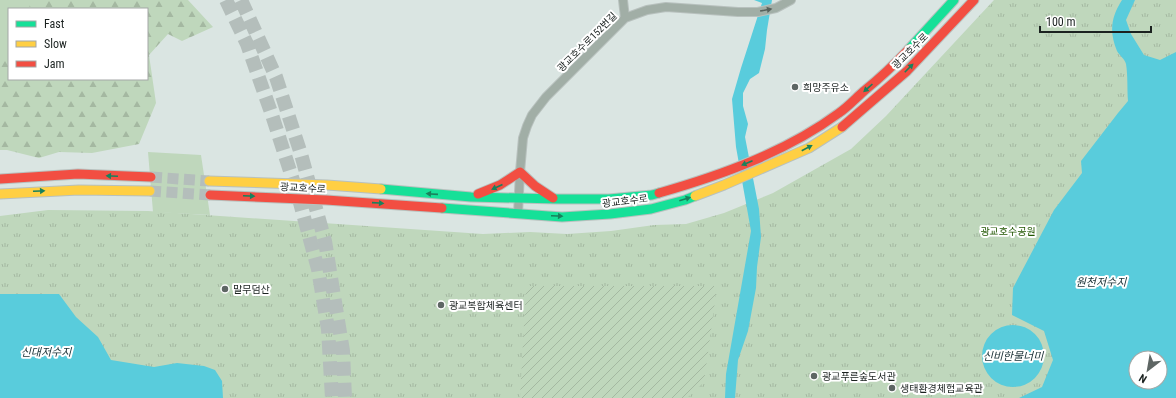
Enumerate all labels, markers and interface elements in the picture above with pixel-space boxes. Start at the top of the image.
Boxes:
one-way arrow [760,7,772,13]
legend [8,8,148,80]
scale bar [1040,8,1151,34]
street label: 광교호수로152번길 [555,10,619,74]
text: 100 m [1046,15,1076,29]
text: Fast [44,17,65,31]
street label: 광교호수로 [890,31,930,71]
text: Slow [44,37,67,51]
text: Jam [44,57,65,71]
one-way arrow [904,64,914,73]
marker: 희망주유소 [790,82,800,92]
place label: 희망주유소 [803,82,849,93]
one-way arrow [863,83,873,92]
one-way arrow [801,145,813,152]
one-way arrow [741,160,752,166]
one-way arrow [106,172,118,179]
street label: 광교호수로 [280,181,326,195]
one-way arrow [491,183,503,190]
one-way arrow [33,188,45,195]
one-way arrow [426,190,438,197]
one-way arrow [243,193,255,200]
street label: 광교호수로 [602,193,648,209]
one-way arrow [680,196,692,202]
one-way arrow [372,200,384,207]
one-way arrow [551,213,563,220]
park label: 광교호수공원 [980,226,1036,237]
water label: 원천저수지 [1076,276,1127,289]
marker: 말무덤산 [220,284,230,294]
place label: 말무덤산 [233,284,270,295]
marker: 광교복합체육센터 [436,300,446,310]
place label: 광교복합체육센터 [449,300,523,311]
water label: 신대저수지 [21,346,72,359]
water label: 신비한물너미 [983,350,1044,363]
north arrow [1128,350,1168,390]
marker: 광교푸른숲도서관 [809,371,819,381]
place label: 광교푸른숲도서관 [822,371,896,382]
text: N [1137,371,1149,385]
marker: 생태환경체험교육관 [887,383,897,393]
place label: 생태환경체험교육관 [900,383,984,394]

